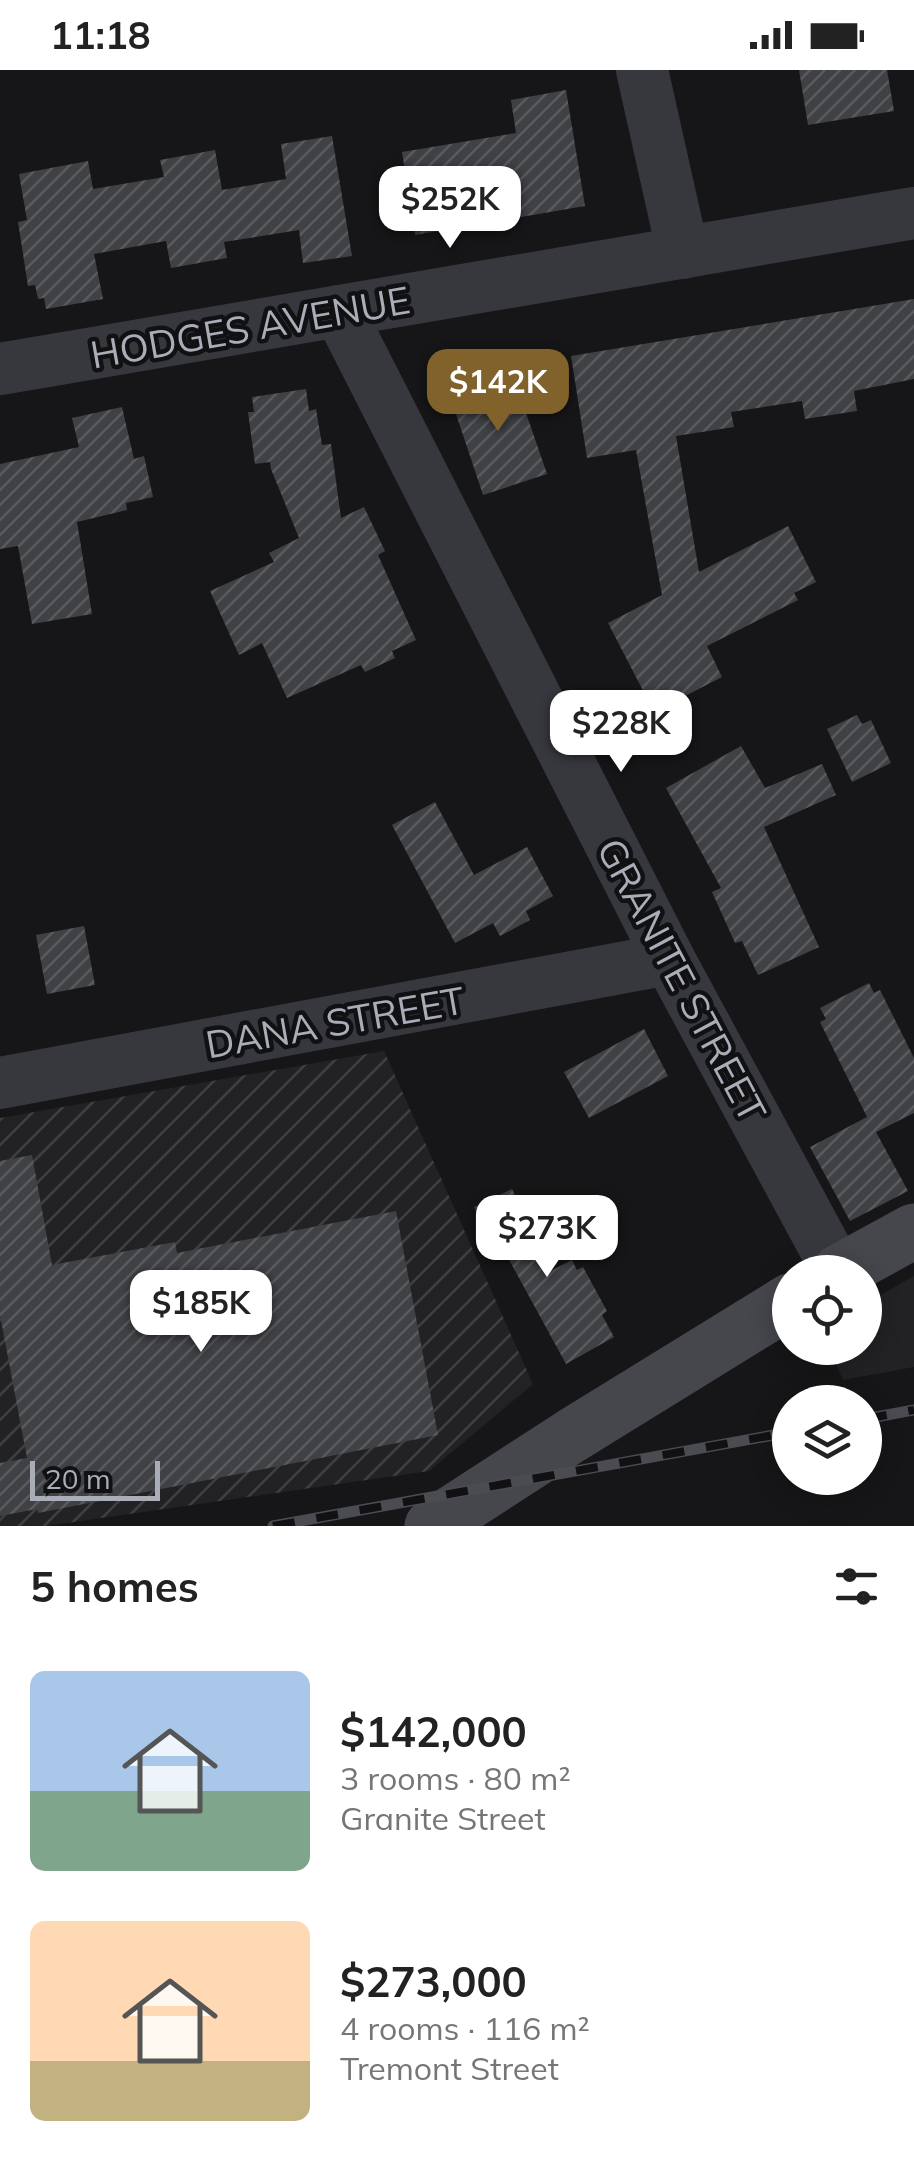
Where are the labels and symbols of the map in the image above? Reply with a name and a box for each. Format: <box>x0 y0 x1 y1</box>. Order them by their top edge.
pin: $252K <box>380 166 520 251</box>
street label: HODGES AVENUE <box>87 275 413 379</box>
pin: $142K <box>428 349 568 434</box>
pin: $228K <box>551 690 691 775</box>
street label: GRANITE STREET <box>587 830 777 1130</box>
street label: DANA STREET <box>202 976 468 1068</box>
pin: $273K <box>477 1195 617 1280</box>
pin: $185K <box>131 1270 271 1355</box>
scale bar <box>30 1456 160 1500</box>

